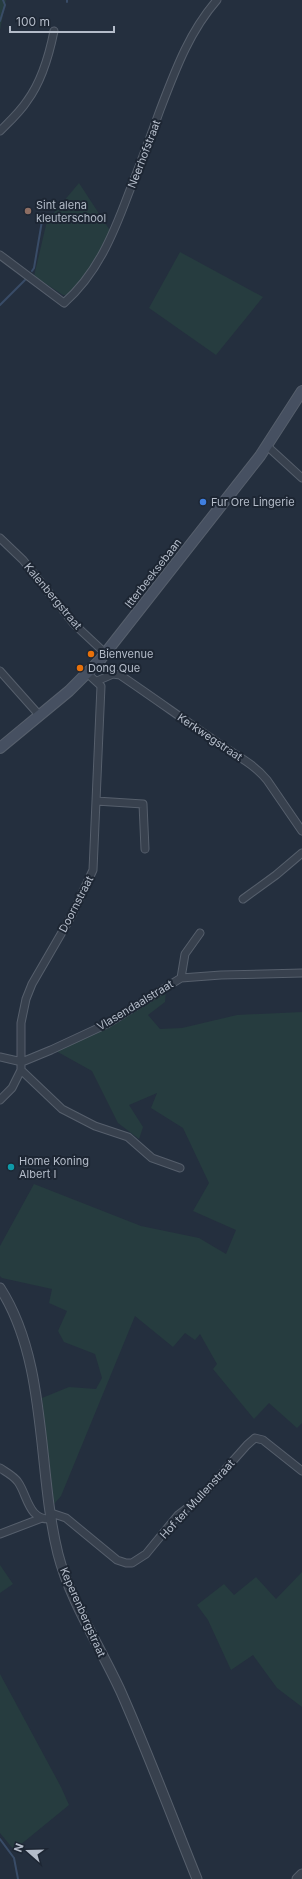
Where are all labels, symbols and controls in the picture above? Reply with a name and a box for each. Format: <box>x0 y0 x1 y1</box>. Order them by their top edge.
scale bar <box>10 8 114 34</box>
text: 100 m <box>16 14 50 29</box>
street label: Neerhofstraat <box>125 118 164 190</box>
place label: Sint alena kleuterschool <box>36 198 106 225</box>
marker: Sint alena kleuterschool <box>23 206 33 216</box>
place label: Fur Ore Lingerie <box>211 495 295 509</box>
marker: Fur Ore Lingerie <box>198 497 208 507</box>
street label: Itterbeeksebaan <box>122 536 184 610</box>
street label: Kalenbergstraat <box>21 560 85 632</box>
place label: Bienvenue <box>99 647 153 661</box>
marker: Bienvenue <box>86 649 96 659</box>
place label: Dong Que <box>88 661 140 675</box>
marker: Dong Que <box>75 663 85 673</box>
street label: Kerkwegstraat <box>175 710 245 764</box>
street label: Doornstraat <box>56 873 96 935</box>
street label: Vlasendaalstraat <box>94 977 176 1033</box>
place label: Home Koning Albert I <box>19 1154 89 1181</box>
marker: Home Koning Albert I <box>6 1162 16 1172</box>
street label: Hof ter Mullenstraat <box>157 1456 238 1542</box>
street label: Keperenbergstraat <box>57 1565 109 1659</box>
north arrow <box>8 1831 48 1871</box>
text: N <box>11 1841 27 1854</box>

